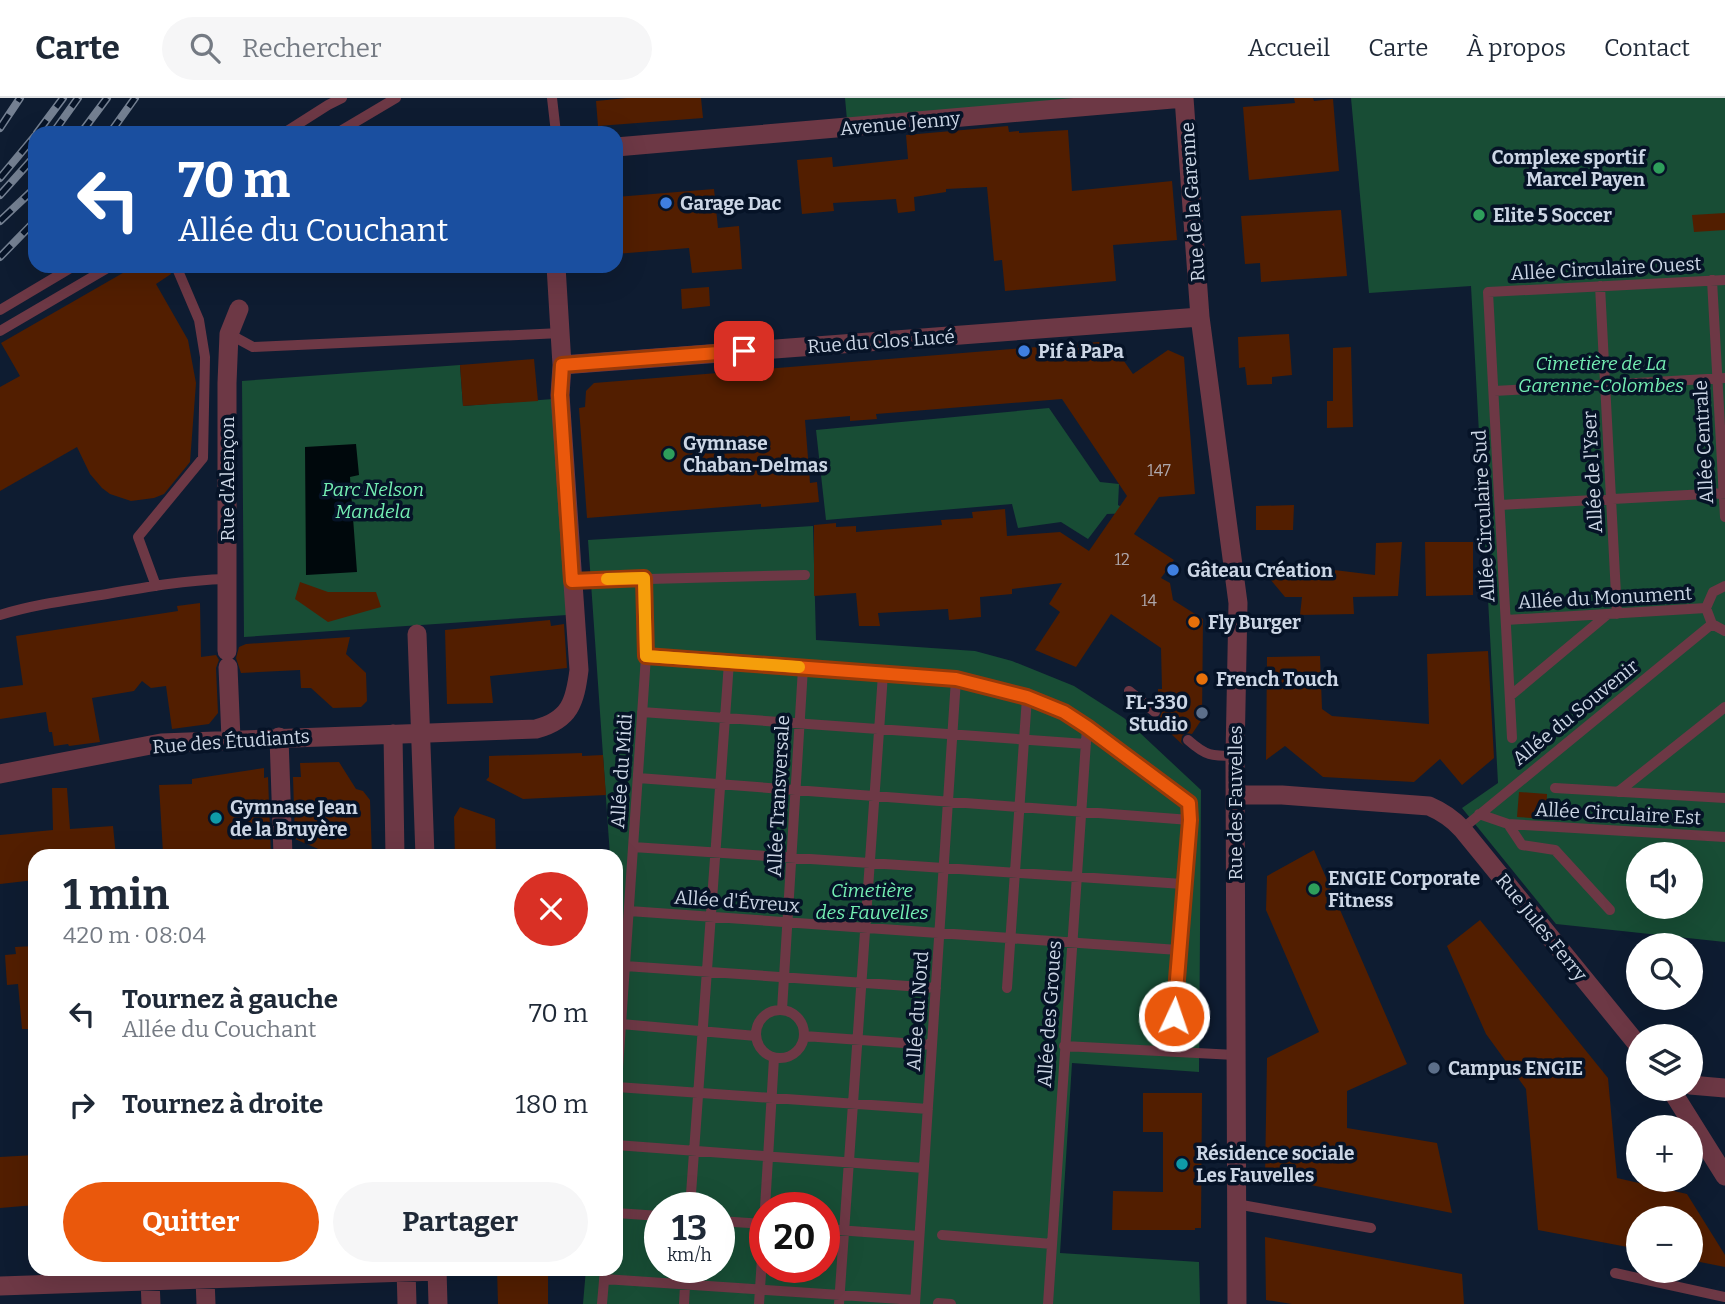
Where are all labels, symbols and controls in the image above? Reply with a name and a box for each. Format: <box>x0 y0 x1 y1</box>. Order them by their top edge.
search box <box>162 17 652 80</box>
text: Carte <box>35 28 120 68</box>
icon: search <box>186 29 224 67</box>
text: Rechercher <box>242 33 382 64</box>
text: Accueil <box>1248 34 1330 62</box>
text: Carte <box>1368 34 1428 62</box>
text: À propos <box>1466 34 1566 62</box>
text: Contact <box>1604 34 1690 62</box>
street label: Avenue Jenny <box>839 107 962 140</box>
street label: Rue de la Garenne <box>1175 121 1210 283</box>
place label: Complexe sportif Marcel Payen <box>1491 146 1647 191</box>
text: 70 m <box>178 151 290 210</box>
icon: left <box>63 154 154 245</box>
marker: Complexe sportif Marcel Payen <box>1651 160 1667 176</box>
place label: Garage Dac <box>680 192 781 215</box>
marker: Garage Dac <box>658 195 674 211</box>
place label: Elite 5 Soccer <box>1493 204 1612 227</box>
marker: Elite 5 Soccer <box>1471 207 1487 223</box>
text: Allée du Couchant <box>178 211 448 249</box>
street label: Allée Circulaire Ouest <box>1510 252 1702 285</box>
pin <box>714 321 774 381</box>
street label: Rue du Clos Lucé <box>807 325 956 358</box>
icon: arrive <box>725 332 763 370</box>
place label: Pif à PaPa <box>1038 340 1124 363</box>
marker: Pif à PaPa <box>1016 343 1032 359</box>
park label: Cimetière de La Garenne-Colombes <box>1518 352 1684 397</box>
street label: Allée Centrale <box>1689 380 1718 504</box>
street label: Allée de l'Yser <box>1578 410 1607 534</box>
street label: Rue d'Alençon <box>216 416 239 542</box>
street label: Allée Circulaire Sud <box>1467 429 1500 603</box>
place label: Gymnase Chaban-Delmas <box>683 432 828 477</box>
marker: Gymnase Chaban-Delmas <box>661 446 677 462</box>
house number: 147 <box>1147 461 1171 480</box>
park label: Parc Nelson Mandela <box>322 478 424 523</box>
house number: 12 <box>1114 550 1130 569</box>
place label: Gâteau Création <box>1187 559 1334 582</box>
marker: Gâteau Création <box>1165 562 1181 578</box>
street label: Allée du Monument <box>1517 581 1693 614</box>
house number: 14 <box>1141 591 1158 610</box>
place label: Fly Burger <box>1208 611 1301 634</box>
marker: Fly Burger <box>1186 614 1202 630</box>
street label: Allée du Souvenir <box>1508 654 1643 770</box>
place label: French Touch <box>1216 668 1338 691</box>
marker: French Touch <box>1194 671 1210 687</box>
place label: FL-330 Studio <box>1125 691 1188 736</box>
marker: FL-330 Studio <box>1194 705 1210 721</box>
street label: Allée du Midi <box>606 712 637 829</box>
street label: Allée Transversale <box>763 715 794 877</box>
street label: Rue des Étudiants <box>152 725 311 758</box>
street label: Rue des Fauvelles <box>1224 725 1247 881</box>
place label: Gymnase Jean de la Bruyère <box>230 796 358 841</box>
street label: Allée Circulaire Est <box>1534 798 1702 829</box>
marker: Gymnase Jean de la Bruyère <box>208 810 224 826</box>
map controls <box>1626 842 1703 1283</box>
button: sound <box>1626 842 1703 919</box>
place label: ENGIE Corporate Fitness <box>1328 867 1480 912</box>
street label: Rue Jules Ferry <box>1491 869 1593 986</box>
text: 1 min <box>63 870 169 920</box>
button: close <box>514 872 588 946</box>
park label: Cimetière des Fauvelles <box>815 879 929 924</box>
marker: ENGIE Corporate Fitness <box>1306 881 1322 897</box>
street label: Allée d'Évreux <box>673 886 801 917</box>
text: 420 m · 08:04 <box>63 921 206 949</box>
button: search <box>1626 933 1703 1010</box>
street label: Allée des Groues <box>1033 940 1066 1088</box>
street label: Allée du Nord <box>902 950 933 1072</box>
position arrow <box>1137 979 1211 1053</box>
text: Tournez à gauche <box>122 984 338 1015</box>
icon: left <box>63 995 101 1033</box>
text: 70 m <box>529 998 588 1029</box>
text: Allée du Couchant <box>122 1015 316 1043</box>
button: layers <box>1626 1024 1703 1101</box>
place label: Campus ENGIE <box>1448 1057 1583 1080</box>
marker: Campus ENGIE <box>1426 1060 1442 1076</box>
icon: right <box>63 1086 101 1124</box>
text: Tournez à droite <box>122 1089 323 1120</box>
text: 180 m <box>515 1089 588 1120</box>
button: + <box>1626 1115 1703 1192</box>
place label: Résidence sociale Les Fauvelles <box>1196 1142 1354 1187</box>
marker: Résidence sociale Les Fauvelles <box>1174 1156 1190 1172</box>
button: Quitter <box>63 1182 319 1262</box>
button: Partager <box>333 1182 588 1262</box>
speed limit sign: 20 <box>749 1192 840 1283</box>
button: − <box>1626 1206 1703 1283</box>
text: 13 <box>672 1207 707 1249</box>
text: km/h <box>667 1244 712 1266</box>

